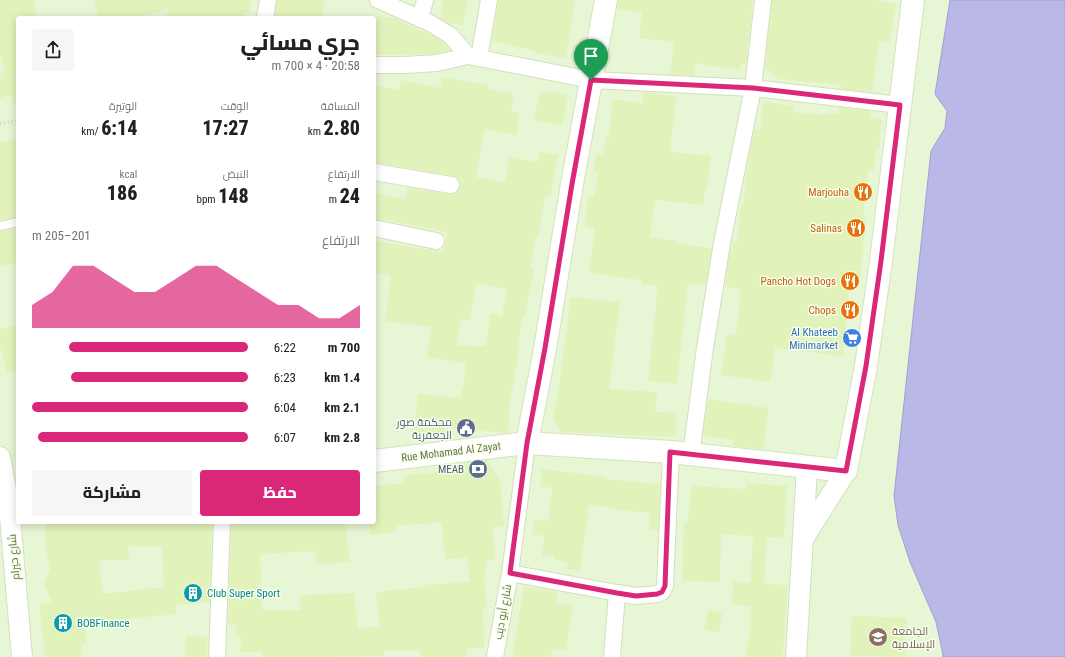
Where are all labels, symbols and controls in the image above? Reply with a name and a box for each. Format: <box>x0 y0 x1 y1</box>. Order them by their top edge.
button: share <box>32 29 74 71</box>
text: جري مسائي <box>240 30 360 55</box>
pin <box>574 39 608 80</box>
icon: arrive <box>580 45 602 67</box>
text: 20:58 · 4 × 700 m <box>272 58 360 73</box>
text: الوتيرة <box>109 100 137 113</box>
text: الوقت <box>221 100 249 113</box>
text: المسافة <box>321 100 360 113</box>
text: 6:14 <box>101 116 137 140</box>
text: 17:27 <box>202 116 249 140</box>
text: 2.80 <box>324 116 360 140</box>
text: /km <box>81 125 101 138</box>
text: km <box>308 125 324 138</box>
text: kcal <box>120 168 137 181</box>
text: النبض <box>223 168 249 181</box>
text: الارتفاع <box>328 168 360 181</box>
text: 186 <box>107 181 137 205</box>
restaurant icon: Marjouha <box>852 181 874 203</box>
text: 148 <box>218 184 249 208</box>
text: 24 <box>340 184 360 208</box>
place label: Marjouha <box>808 186 849 199</box>
text: bpm <box>197 193 218 206</box>
text: m <box>329 193 340 206</box>
restaurant icon: Salinas <box>845 217 867 239</box>
place label: Salinas <box>810 222 842 235</box>
text: 201–205 m <box>32 228 91 243</box>
text: الارتفاع <box>322 233 360 248</box>
restaurant icon: Pancho Hot Dogs <box>839 270 861 292</box>
place label: Pancho Hot Dogs <box>761 275 836 288</box>
restaurant icon: Chops <box>839 299 861 321</box>
place label: Chops <box>808 304 836 317</box>
place label: Al Khateeb Minimarket <box>789 326 838 352</box>
supermarket icon: Al Khateeb Minimarket <box>841 327 863 349</box>
text: 6:22 <box>274 340 296 355</box>
text: 700 m <box>328 340 360 355</box>
text: 6:23 <box>274 370 296 385</box>
text: 1.4 km <box>324 370 360 385</box>
text: 6:04 <box>274 400 296 415</box>
text: 2.1 km <box>324 400 360 415</box>
place label: محكمة صور الجعفرية <box>395 416 452 442</box>
public building icon: محكمة صور الجعفرية <box>455 417 477 439</box>
text: 6:07 <box>274 430 296 445</box>
text: 2.8 km <box>324 430 360 445</box>
street label: Rue Mohamad Al Zayat <box>401 439 501 465</box>
bank icon: MEAB <box>467 458 489 480</box>
place label: MEAB <box>438 463 464 476</box>
button: مشاركة <box>32 470 192 516</box>
button: حفظ <box>200 470 360 516</box>
street label: شارع حيرام <box>6 533 23 581</box>
building icon: Club Super Sport <box>182 582 204 604</box>
street label: شارع أبو ديب <box>491 583 515 641</box>
place label: Club Super Sport <box>207 587 280 600</box>
building icon: BOBFinance <box>52 612 74 634</box>
place label: BOBFinance <box>77 617 130 630</box>
place label: الجامعة الإسلامية <box>892 625 935 651</box>
school or university icon: الجامعة الإسلامية <box>867 626 889 648</box>

